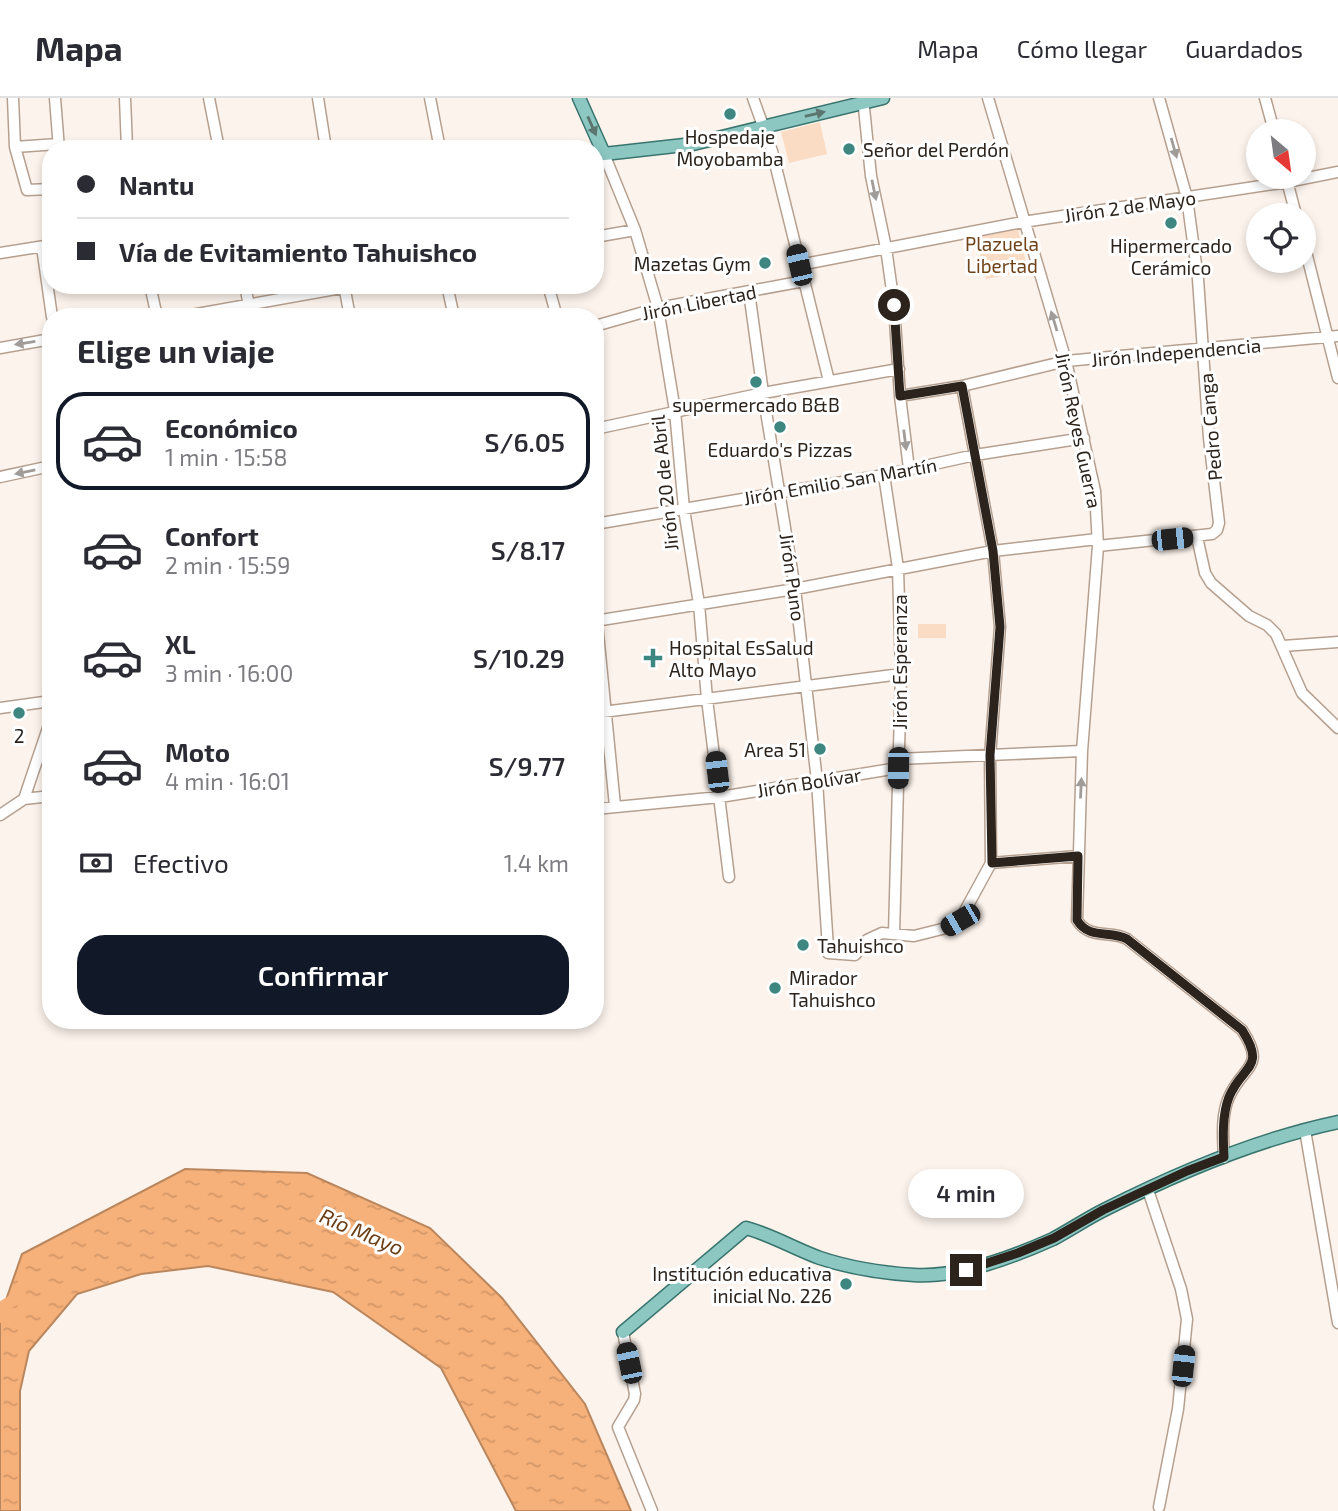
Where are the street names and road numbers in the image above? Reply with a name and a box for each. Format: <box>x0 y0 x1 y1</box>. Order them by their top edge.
street label: Jirón 2 de Mayo <box>1063 185 1197 227</box>
street label: Jirón Libertad <box>640 280 758 324</box>
street label: Jirón Independencia <box>1090 333 1262 371</box>
street label: Jirón Reyes Guerra <box>1051 350 1107 510</box>
street label: Pedro Canga <box>1194 372 1226 482</box>
street label: Jirón 20 de Abril <box>645 414 683 552</box>
street label: Jirón Emilio San Martín <box>741 453 939 509</box>
street label: Jirón Puno <box>775 532 811 622</box>
street label: Jirón Esperanza <box>888 594 911 730</box>
street label: Jirón Bolívar <box>755 762 863 802</box>

